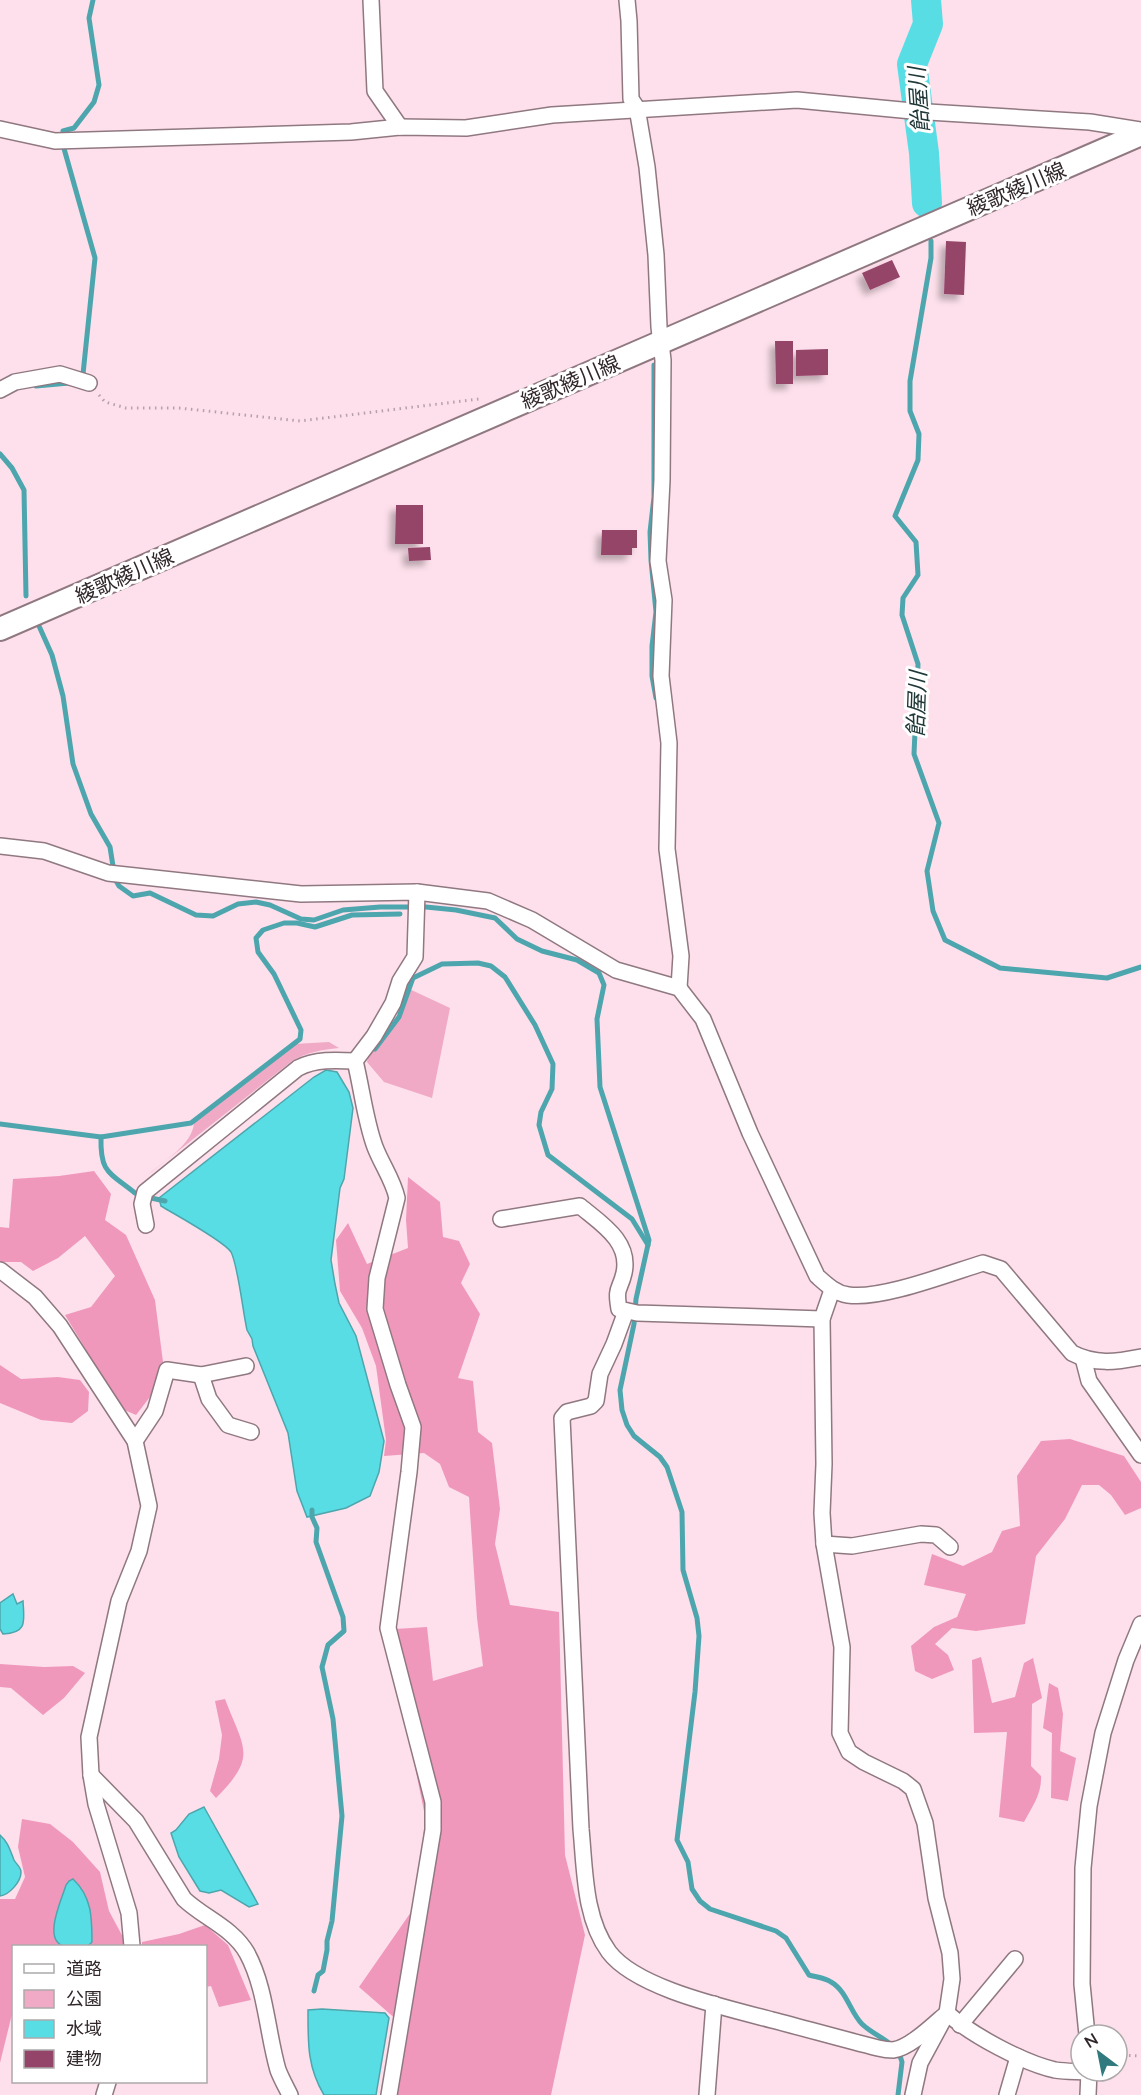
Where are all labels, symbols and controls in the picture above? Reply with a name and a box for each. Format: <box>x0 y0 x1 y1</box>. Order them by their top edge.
water label: 飴屋川 <box>902 64 934 134</box>
street label: 綾歌綾川線 <box>963 156 1069 220</box>
street label: 綾歌綾川線 <box>517 349 623 413</box>
street label: 綾歌綾川線 <box>71 542 177 608</box>
water label: 飴屋川 <box>901 669 931 737</box>
legend <box>12 1945 207 2083</box>
text: 道路 <box>66 1957 102 1979</box>
text: 公園 <box>66 1987 102 2009</box>
text: 水域 <box>66 2017 102 2039</box>
north arrow <box>1069 2023 1129 2083</box>
text: N <box>1081 2029 1101 2051</box>
text: 建物 <box>66 2047 102 2069</box>

